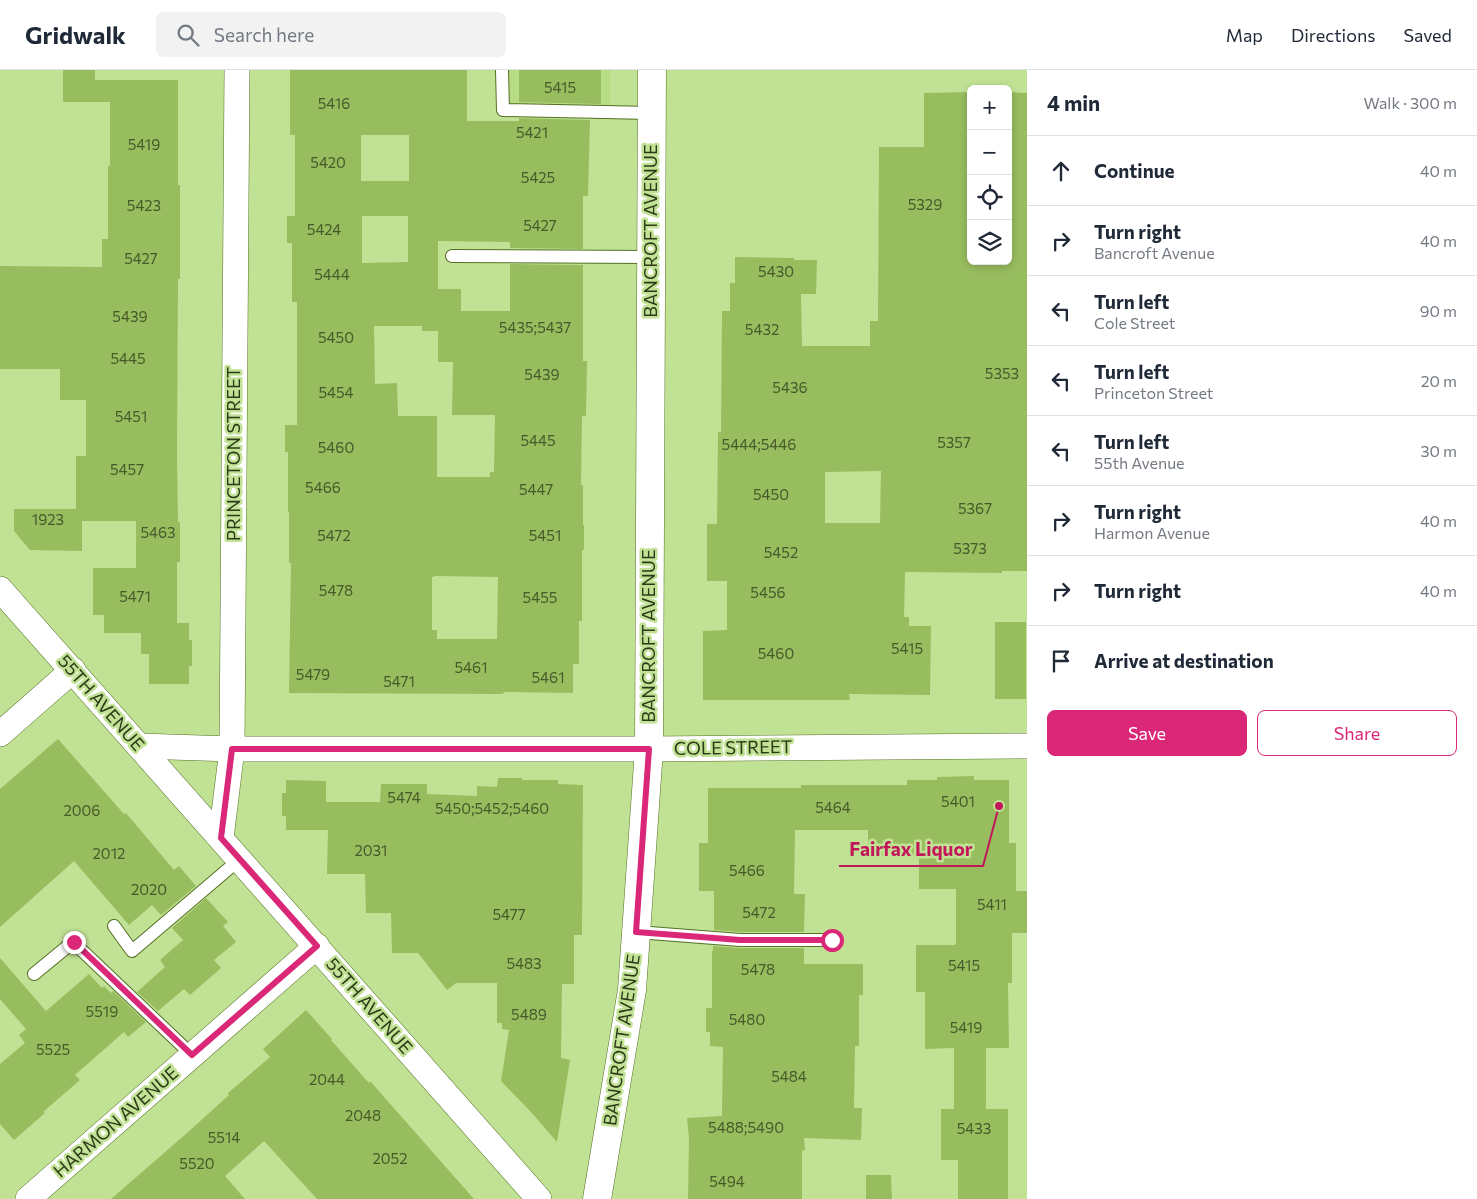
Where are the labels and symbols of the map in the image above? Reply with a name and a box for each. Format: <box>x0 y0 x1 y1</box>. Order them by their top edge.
house number: 5415 <box>544 78 576 96</box>
house number: 5416 <box>318 94 350 112</box>
house number: 5421 <box>516 123 548 141</box>
house number: 5419 <box>128 135 160 153</box>
street label: BANCROFT AVENUE <box>639 144 661 318</box>
house number: 5420 <box>310 153 346 171</box>
house number: 5425 <box>521 168 555 186</box>
house number: 5329 <box>908 195 942 213</box>
house number: 5423 <box>127 196 161 214</box>
house number: 5427 <box>523 216 557 234</box>
house number: 5424 <box>307 220 341 238</box>
house number: 5427 <box>124 249 158 267</box>
house number: 5430 <box>758 262 794 280</box>
house number: 5444 <box>314 265 350 283</box>
house number: 5439 <box>112 307 148 325</box>
house number: 5435;5437 <box>499 318 571 336</box>
house number: 5432 <box>745 320 779 338</box>
house number: 5450 <box>318 328 354 346</box>
house number: 5445 <box>110 349 146 367</box>
house number: 5353 <box>985 364 1019 382</box>
house number: 5439 <box>524 365 560 383</box>
street label: PRINCETON STREET <box>222 367 244 541</box>
house number: 5436 <box>772 378 808 396</box>
house number: 5454 <box>318 383 354 401</box>
house number: 5451 <box>115 407 147 425</box>
house number: 5445 <box>520 431 556 449</box>
house number: 5357 <box>937 433 971 451</box>
house number: 5444;5446 <box>722 435 796 453</box>
house number: 5460 <box>318 438 354 456</box>
house number: 5457 <box>110 460 144 478</box>
house number: 5466 <box>305 478 341 496</box>
house number: 5447 <box>519 480 553 498</box>
house number: 5450 <box>753 485 789 503</box>
house number: 5367 <box>958 499 992 517</box>
house number: 1923 <box>32 510 64 528</box>
house number: 5463 <box>140 523 176 541</box>
house number: 5472 <box>317 526 351 544</box>
house number: 5451 <box>529 526 561 544</box>
house number: 5373 <box>953 539 987 557</box>
house number: 5452 <box>764 543 798 561</box>
street label: BANCROFT AVENUE <box>637 549 659 723</box>
house number: 5478 <box>319 581 353 599</box>
house number: 5456 <box>750 583 786 601</box>
house number: 5471 <box>119 587 151 605</box>
house number: 5455 <box>523 588 557 606</box>
house number: 5415 <box>891 639 923 657</box>
house number: 5460 <box>758 644 794 662</box>
street label: 55TH AVENUE <box>54 650 150 755</box>
house number: 5461 <box>454 658 488 676</box>
house number: 5479 <box>296 665 330 683</box>
house number: 5461 <box>531 668 565 686</box>
house number: 5471 <box>383 672 415 690</box>
street label: COLE STREET <box>674 735 792 759</box>
house number: 5474 <box>387 788 421 806</box>
house number: 5401 <box>941 792 975 810</box>
house number: 5464 <box>815 798 851 816</box>
house number: 5450;5452;5460 <box>435 799 549 817</box>
house number: 2006 <box>64 801 100 819</box>
callout: Fairfax Liquor <box>839 832 983 866</box>
text: Fairfax Liquor <box>849 837 973 860</box>
house number: 2031 <box>355 841 388 859</box>
house number: 2012 <box>93 844 125 862</box>
house number: 5466 <box>729 861 765 879</box>
house number: 2020 <box>131 880 167 898</box>
house number: 5411 <box>977 895 1007 913</box>
house number: 5472 <box>742 903 776 921</box>
house number: 5477 <box>492 905 526 923</box>
route start <box>821 929 844 952</box>
route end <box>63 931 86 954</box>
street label: 55TH AVENUE <box>322 953 418 1058</box>
street label: BANCROFT AVENUE <box>598 953 644 1127</box>
house number: 5483 <box>506 954 542 972</box>
house number: 5415 <box>948 956 980 974</box>
house number: 5478 <box>741 960 775 978</box>
house number: 5519 <box>86 1002 118 1020</box>
house number: 5489 <box>511 1005 547 1023</box>
house number: 5480 <box>729 1010 765 1028</box>
house number: 5419 <box>950 1018 982 1036</box>
house number: 5525 <box>36 1040 70 1058</box>
street label: HARMON AVENUE <box>48 1061 182 1181</box>
house number: 5484 <box>771 1067 807 1085</box>
house number: 2044 <box>309 1070 345 1088</box>
house number: 2048 <box>345 1106 381 1124</box>
house number: 5488;5490 <box>708 1118 784 1136</box>
house number: 5433 <box>957 1119 991 1137</box>
house number: 5514 <box>208 1128 240 1146</box>
house number: 2052 <box>373 1149 408 1167</box>
house number: 5520 <box>179 1154 215 1172</box>
house number: 5494 <box>709 1172 745 1190</box>

